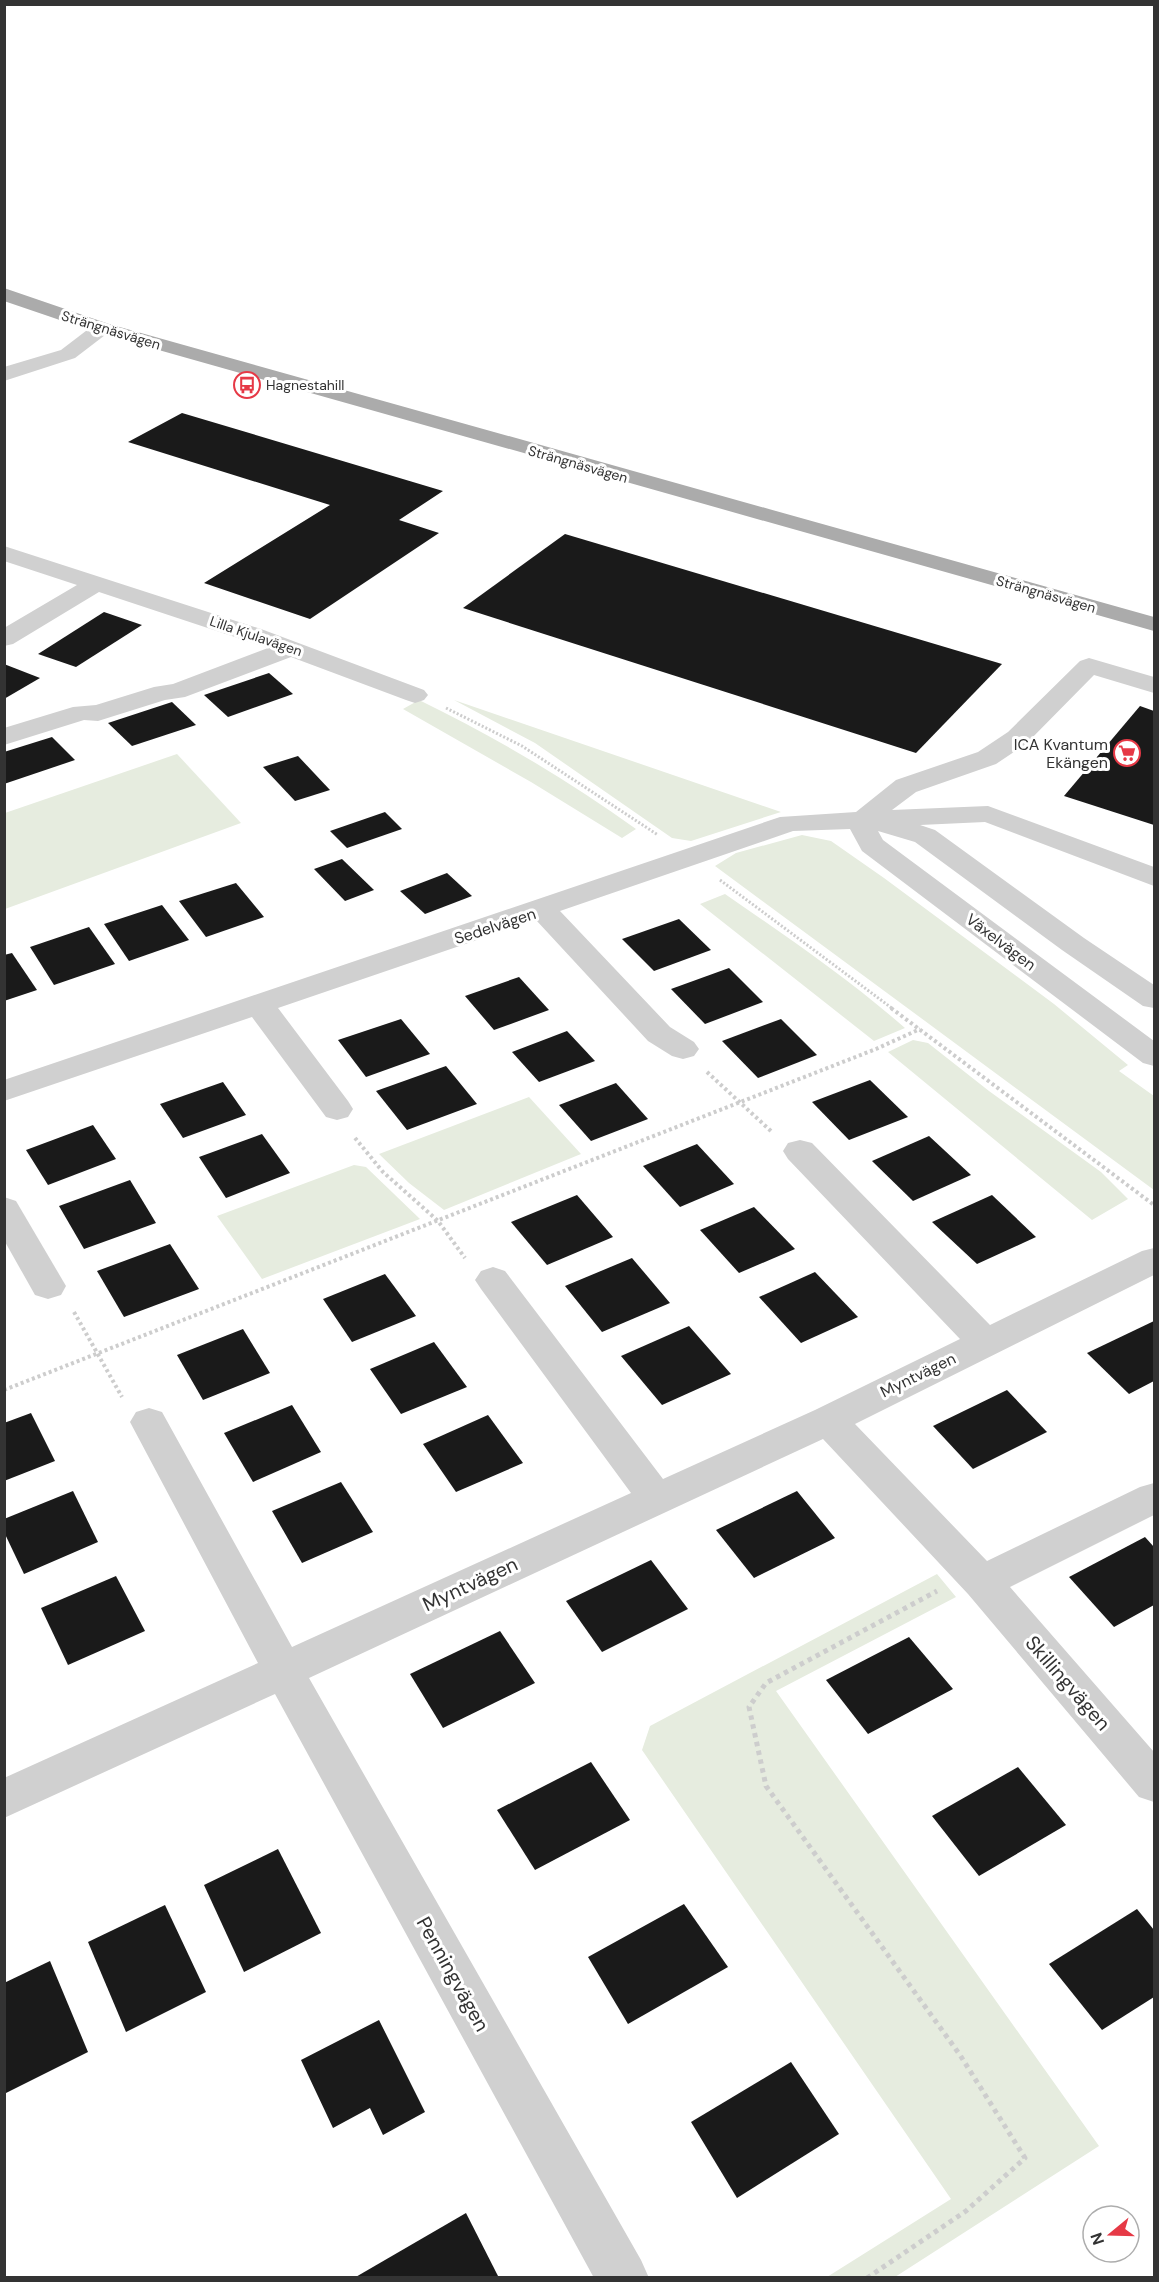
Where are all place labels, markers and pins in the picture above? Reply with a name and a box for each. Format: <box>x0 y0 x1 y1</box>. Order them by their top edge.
bus stop icon: Hagnestahill <box>232 370 262 400</box>
place label: Hagnestahill <box>266 376 344 394</box>
place label: ICA Kvantum Ekängen <box>1014 734 1108 773</box>
supermarket icon: ICA Kvantum Ekängen <box>1112 738 1142 768</box>

